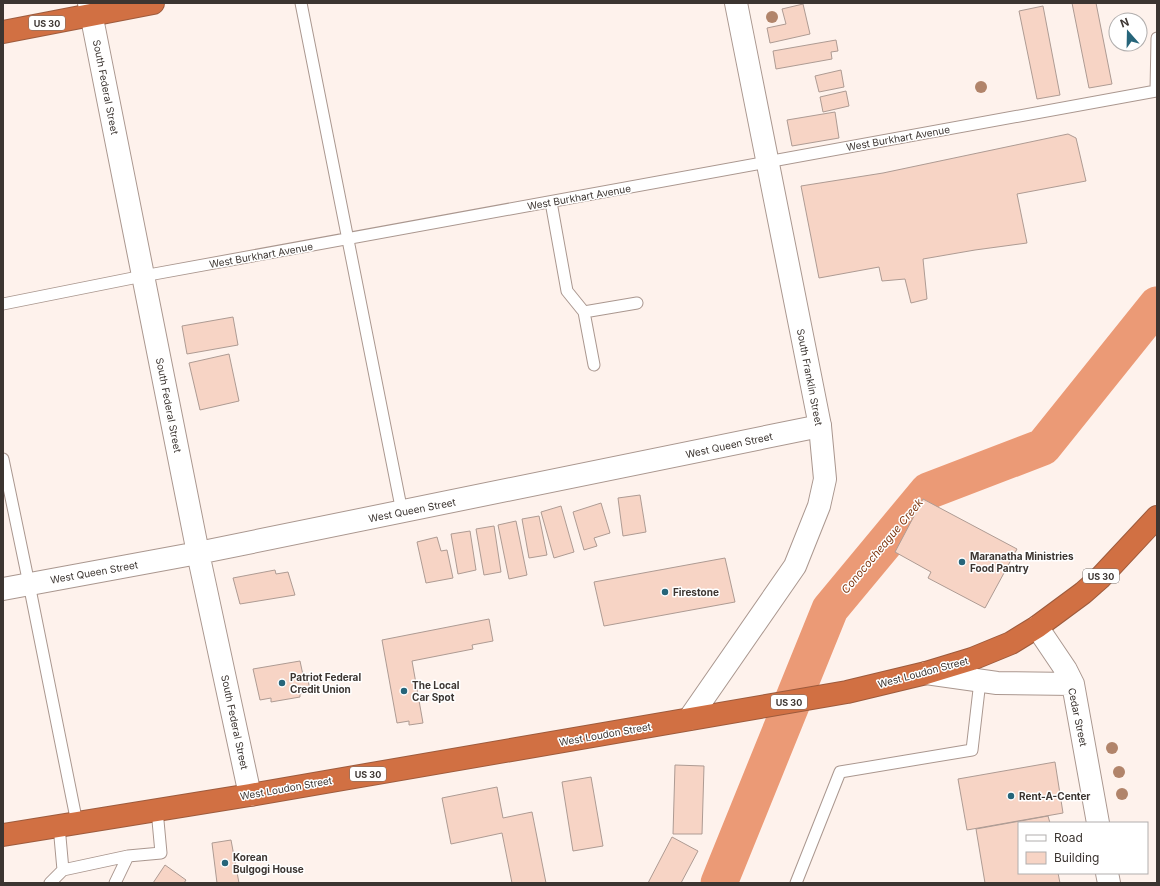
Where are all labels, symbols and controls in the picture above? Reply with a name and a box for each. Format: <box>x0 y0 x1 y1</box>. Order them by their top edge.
north arrow <box>1108 12 1148 52</box>
text: N <box>1118 15 1131 31</box>
road number: US 30 <box>29 16 65 30</box>
street label: South Federal Street <box>91 39 121 136</box>
street label: West Burkhart Avenue <box>845 123 951 153</box>
street label: West Burkhart Avenue <box>526 182 632 212</box>
street label: West Burkhart Avenue <box>208 240 314 270</box>
street label: South Franklin Street <box>795 328 825 427</box>
street label: South Federal Street <box>154 357 184 454</box>
street label: West Queen Street <box>684 430 774 460</box>
water label: Conococheague Creek <box>838 495 927 596</box>
street label: West Queen Street <box>367 496 457 524</box>
place label: Maranatha Ministries Food Pantry <box>970 550 1074 575</box>
marker: Maranatha Ministries Food Pantry <box>957 557 967 567</box>
street label: West Queen Street <box>49 558 139 586</box>
road number: US 30 <box>1083 569 1119 583</box>
place label: Firestone <box>673 586 719 598</box>
marker: Firestone <box>660 587 670 597</box>
street label: West Loudon Street <box>876 654 970 690</box>
place label: Patriot Federal Credit Union <box>290 671 361 695</box>
street label: South Federal Street <box>219 674 251 771</box>
marker: Patriot Federal Credit Union <box>277 678 287 688</box>
place label: The Local Car Spot <box>412 679 460 703</box>
marker: The Local Car Spot <box>399 686 409 696</box>
street label: Cedar Street <box>1066 687 1090 748</box>
road number: US 30 <box>771 695 807 709</box>
street label: West Loudon Street <box>558 720 653 748</box>
road number: US 30 <box>350 767 386 781</box>
street label: West Loudon Street <box>239 774 334 802</box>
place label: Rent-A-Center <box>1019 790 1090 802</box>
marker: Rent-A-Center <box>1006 791 1016 801</box>
legend <box>1018 822 1148 874</box>
text: Road <box>1054 830 1083 845</box>
text: Building <box>1054 850 1099 865</box>
place label: Korean Bulgogi House <box>233 851 304 876</box>
marker: Korean Bulgogi House <box>220 858 230 868</box>

